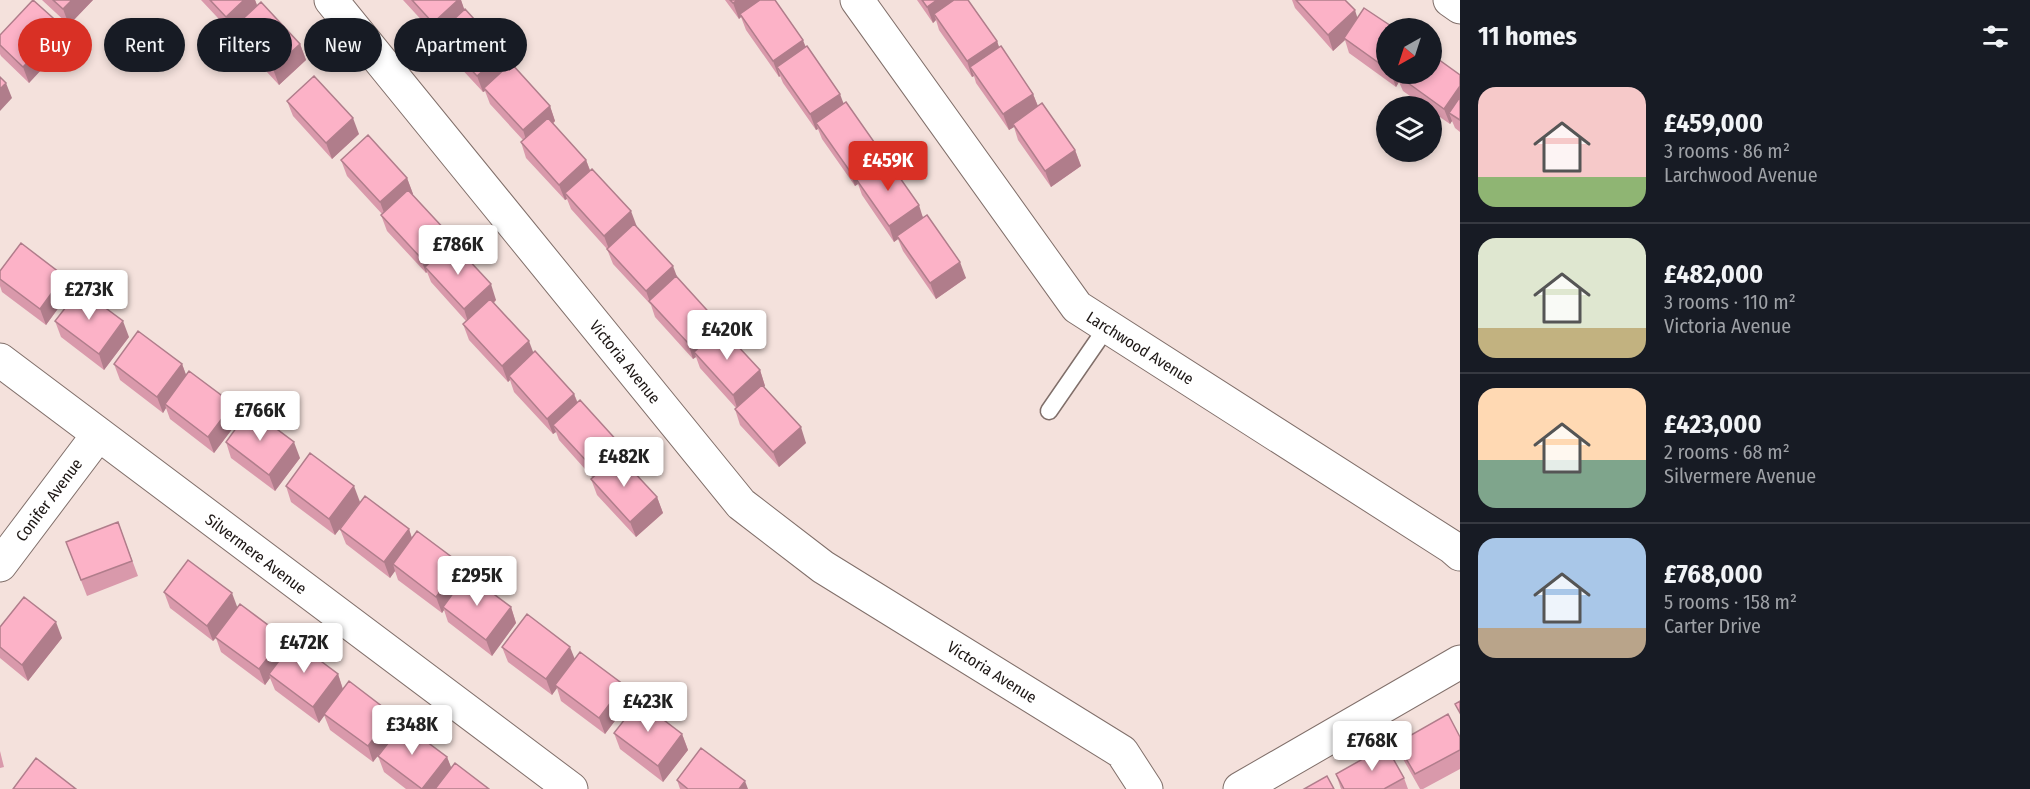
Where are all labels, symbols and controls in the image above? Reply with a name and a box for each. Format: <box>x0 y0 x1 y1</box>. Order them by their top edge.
chip: Buy <box>18 18 92 72</box>
chip: Rent <box>104 18 185 72</box>
chip: Filters <box>197 18 292 72</box>
chip: New <box>304 18 382 72</box>
chip: Apartment <box>394 18 527 72</box>
north arrow <box>1376 18 1442 84</box>
map controls <box>1376 18 1442 162</box>
icon: filters <box>1979 20 2012 53</box>
text: 11 homes <box>1478 21 1577 52</box>
button: layers <box>1376 96 1442 162</box>
text: £459,000 <box>1664 108 1763 139</box>
icon: home <box>1526 111 1598 183</box>
text: 3 rooms · 86 m² <box>1664 139 1790 163</box>
pin: £459K <box>846 141 930 192</box>
text: £459K <box>863 148 913 172</box>
text: Larchwood Avenue <box>1664 163 1818 187</box>
pin: £786K <box>416 225 500 276</box>
text: £786K <box>433 232 483 256</box>
text: £482,000 <box>1664 259 1763 290</box>
icon: home <box>1526 262 1598 334</box>
pin: £273K <box>47 270 131 321</box>
text: £273K <box>65 277 113 301</box>
text: 3 rooms · 110 m² <box>1664 290 1796 314</box>
street label: Larchwood Avenue <box>1083 307 1197 389</box>
pin: £420K <box>685 310 769 361</box>
text: Victoria Avenue <box>1664 314 1791 338</box>
street label: Victoria Avenue <box>586 316 664 408</box>
text: £420K <box>701 317 753 341</box>
pin: £766K <box>218 391 302 442</box>
text: £766K <box>235 398 285 422</box>
text: £423,000 <box>1664 409 1762 440</box>
icon: home <box>1526 412 1598 484</box>
pin: £482K <box>582 437 666 488</box>
text: 2 rooms · 68 m² <box>1664 440 1790 464</box>
text: £482K <box>599 444 649 468</box>
street label: Conifer Avenue <box>12 455 86 545</box>
text: Silvermere Avenue <box>1664 464 1816 488</box>
street label: Silvermere Avenue <box>202 510 310 598</box>
pin: £295K <box>435 556 519 607</box>
text: £768,000 <box>1664 559 1763 590</box>
icon: home <box>1526 562 1598 634</box>
text: £295K <box>452 563 502 587</box>
text: 5 rooms · 158 m² <box>1664 590 1797 614</box>
text: Carter Drive <box>1664 614 1761 638</box>
pin: £472K <box>262 623 346 674</box>
text: £472K <box>280 630 328 654</box>
street label: Victoria Avenue <box>944 637 1040 707</box>
pin: £423K <box>606 682 690 733</box>
text: £423K <box>623 689 673 713</box>
pin: £348K <box>370 705 454 756</box>
text: £348K <box>386 712 438 736</box>
pin: £768K <box>1330 721 1414 772</box>
text: £768K <box>1347 728 1397 752</box>

